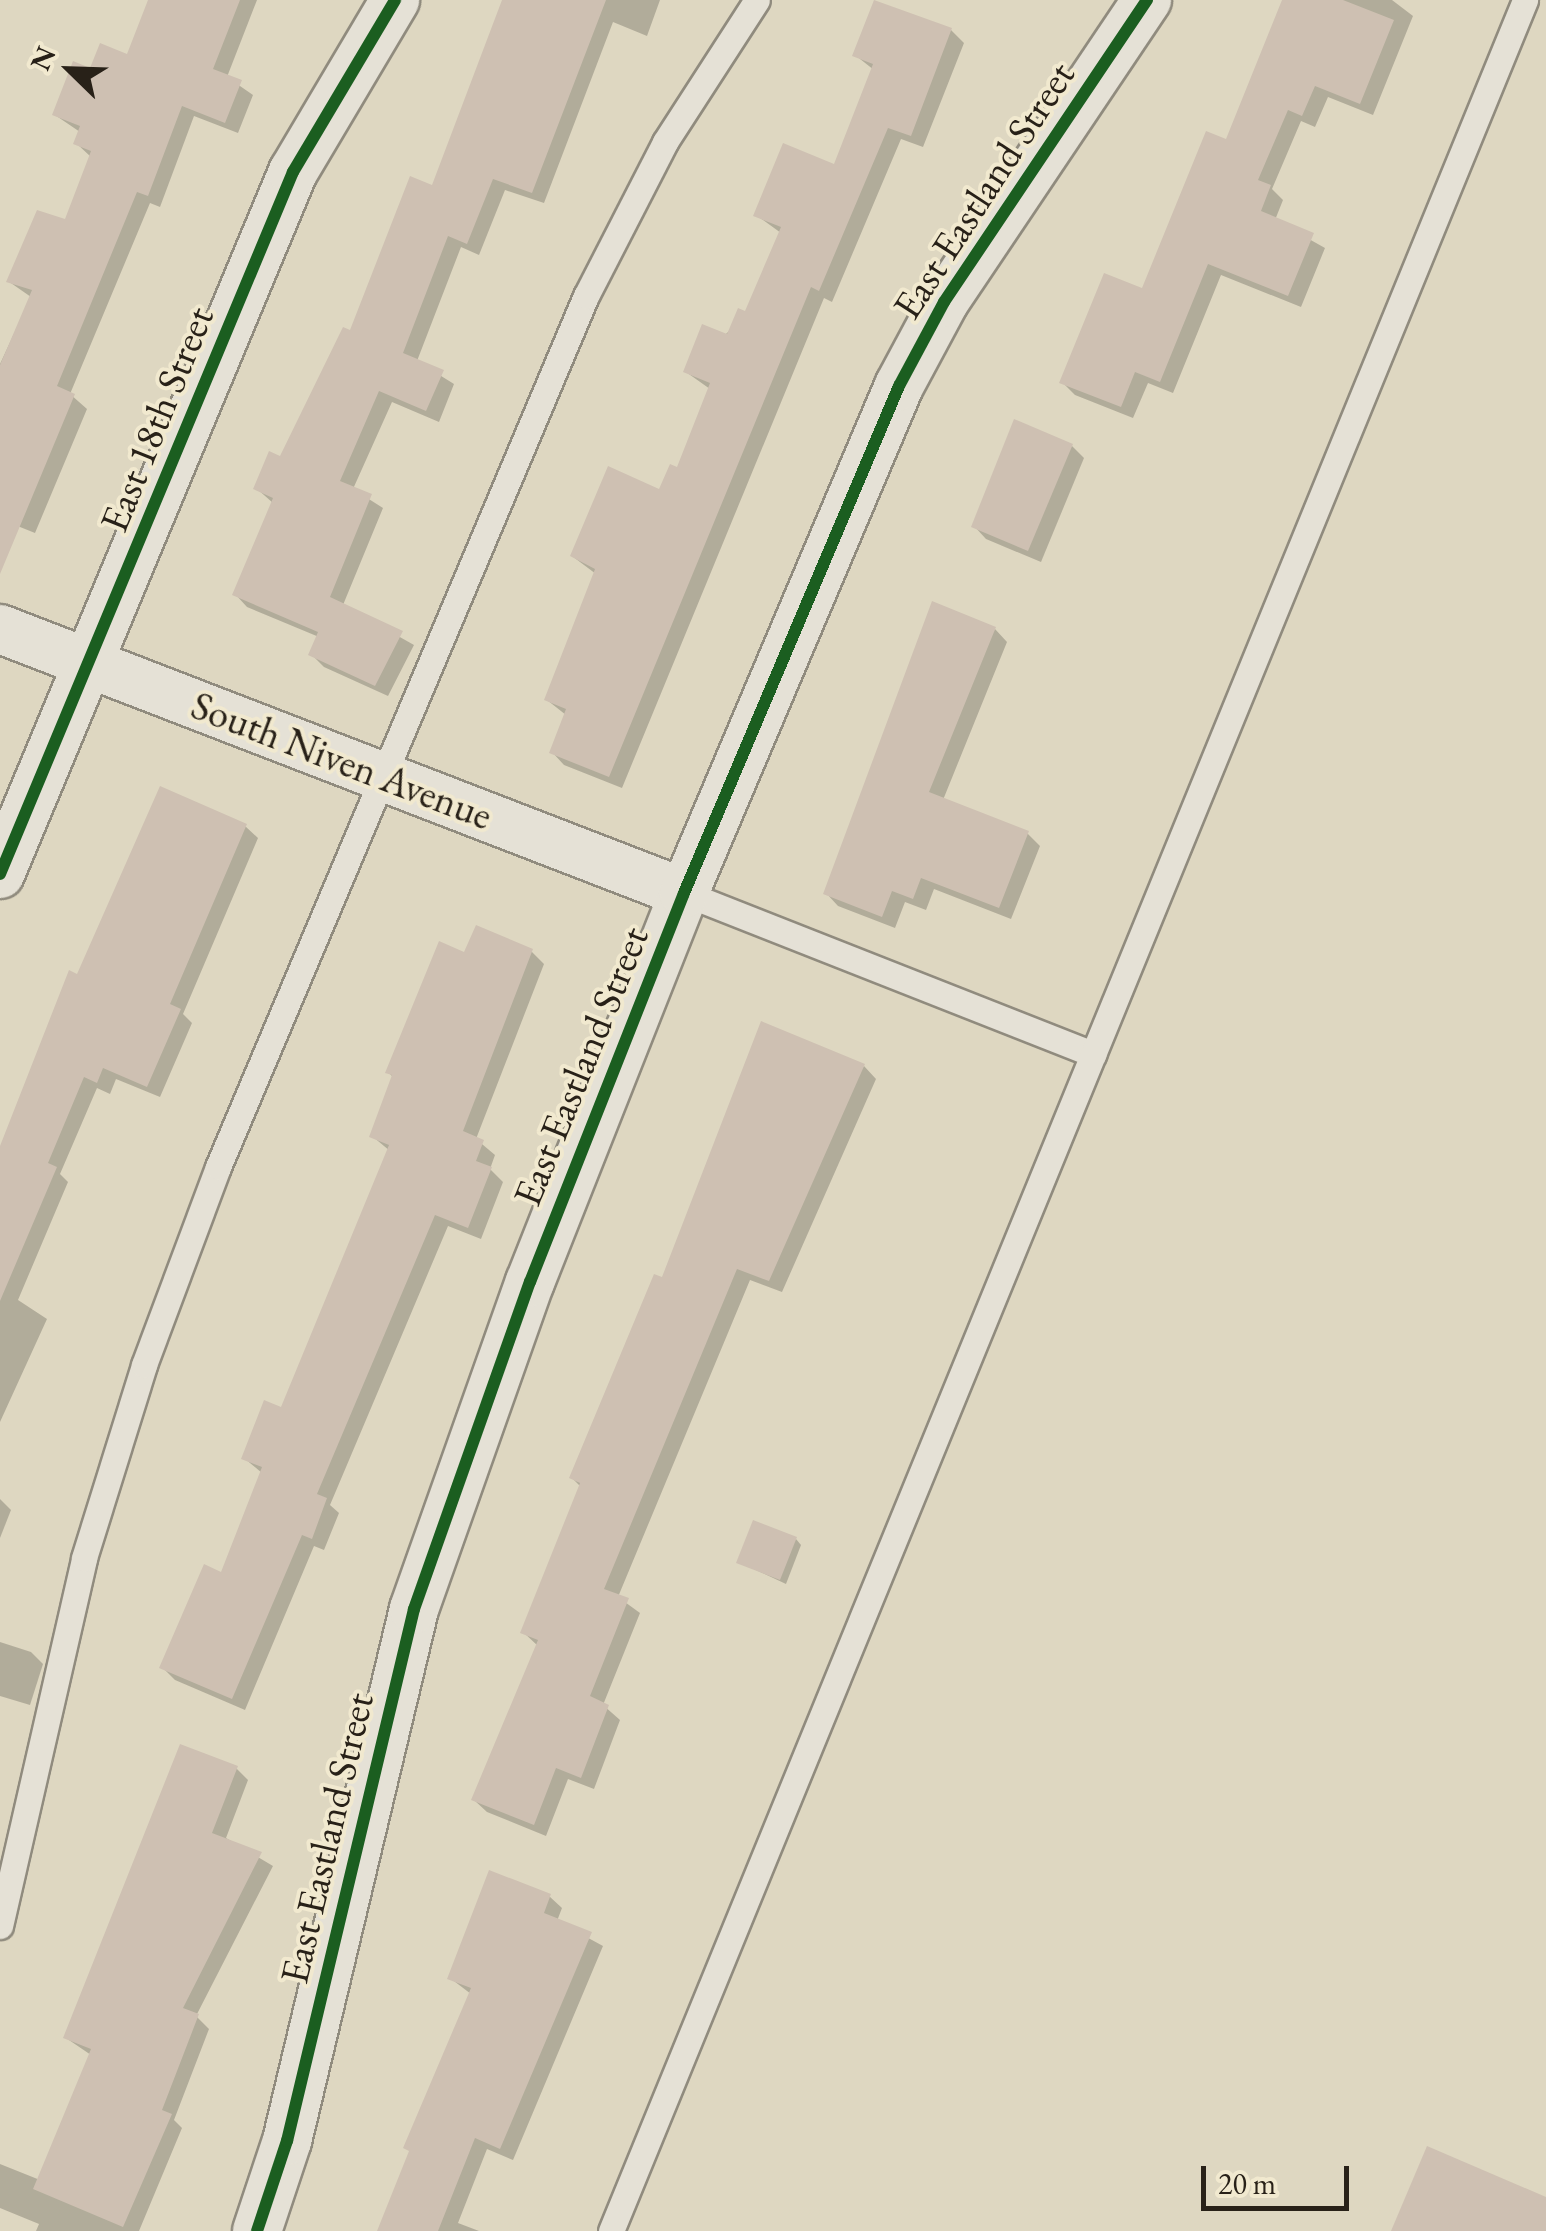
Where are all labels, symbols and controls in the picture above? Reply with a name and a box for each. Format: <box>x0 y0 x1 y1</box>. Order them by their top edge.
north arrow <box>20 20 120 120</box>
text: N <box>21 41 63 76</box>
street label: East Eastland Street <box>882 52 1084 328</box>
street label: East 18th Street <box>89 299 223 539</box>
street label: South Niven Avenue <box>185 681 499 839</box>
street label: East Eastland Street <box>502 919 658 1213</box>
street label: East Eastland Street <box>269 1688 383 1988</box>
scale bar <box>1206 2146 1354 2208</box>
text: 20 m <box>1218 2164 1276 2203</box>

